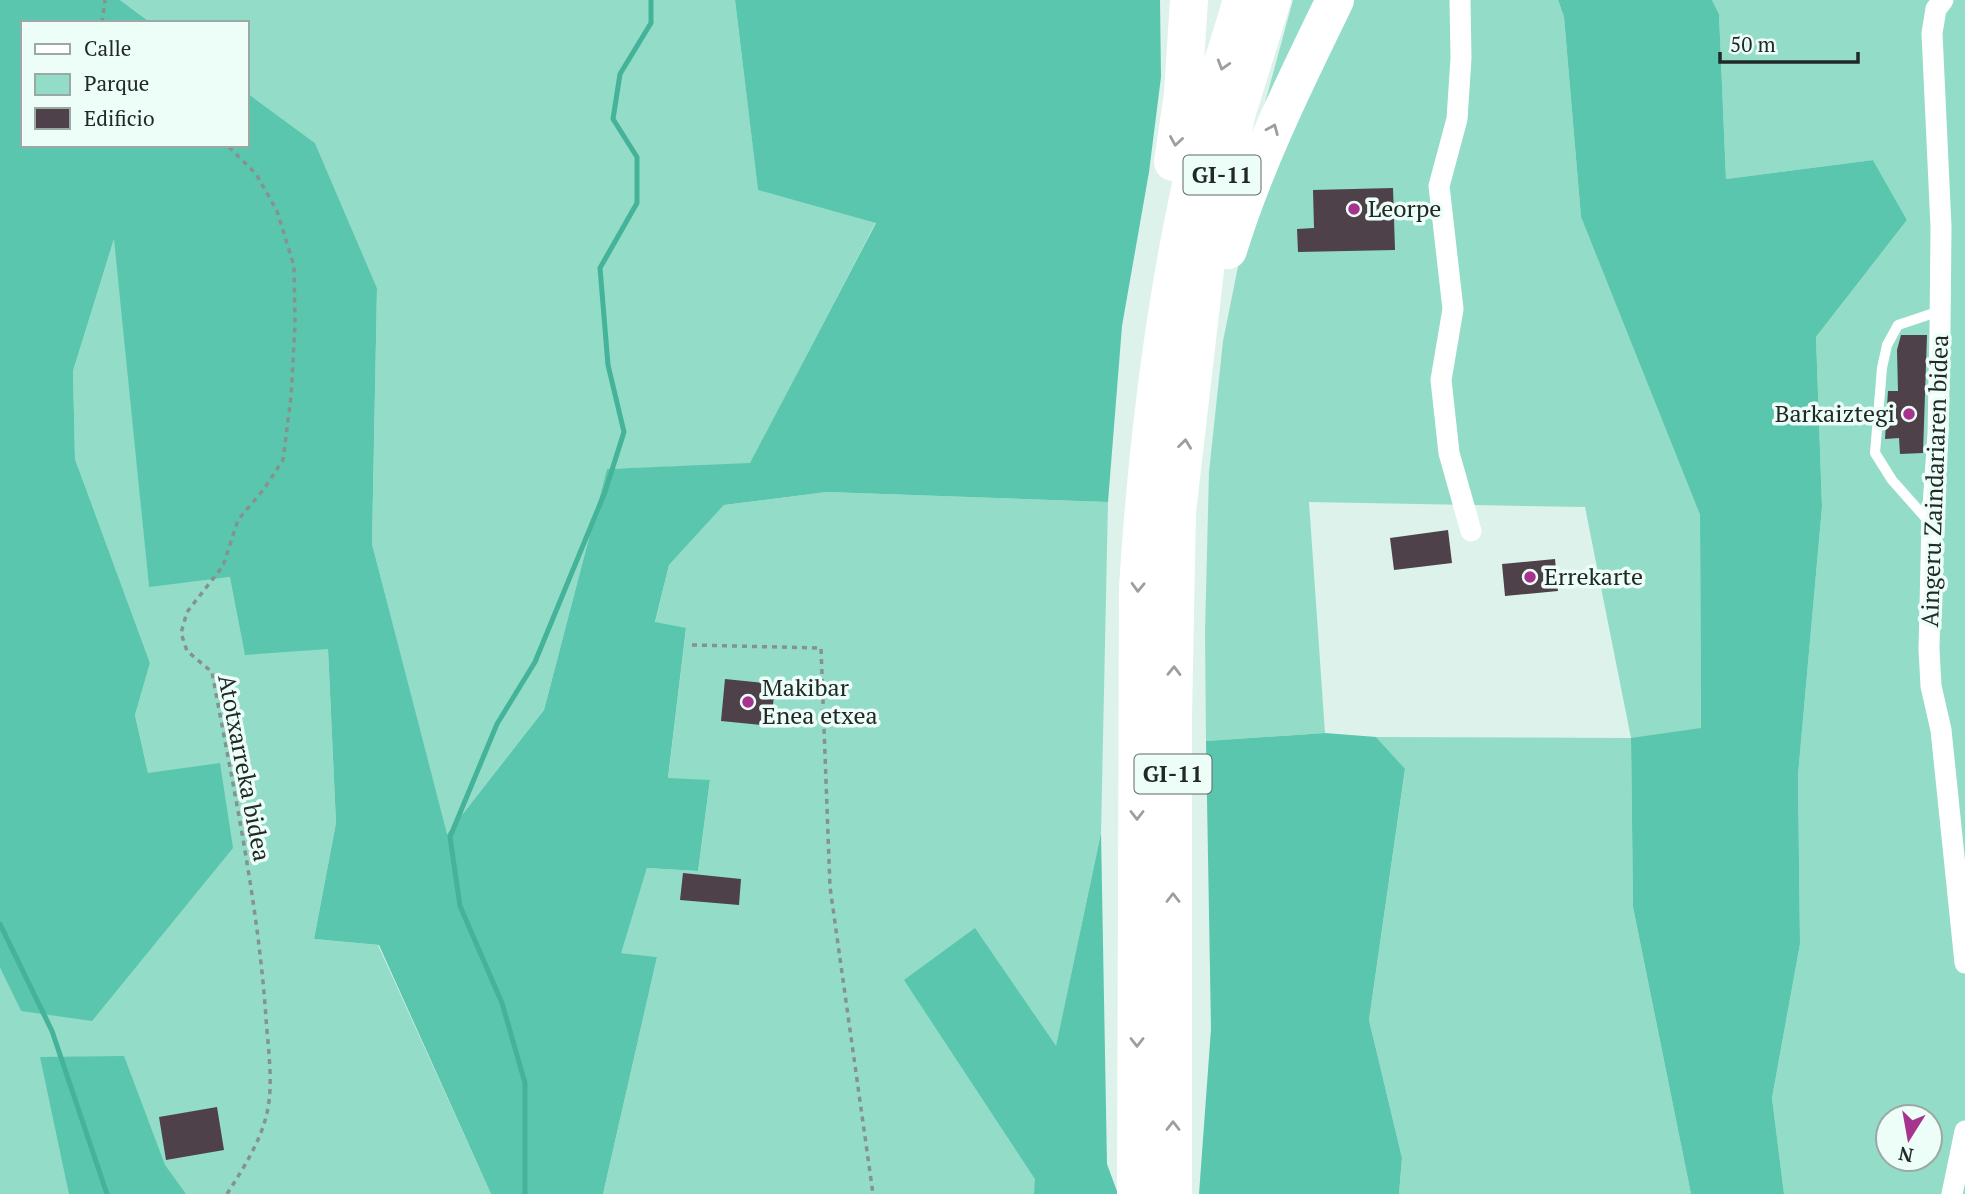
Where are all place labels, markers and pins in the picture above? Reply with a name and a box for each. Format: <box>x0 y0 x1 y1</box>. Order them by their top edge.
place label: Leorpe <box>1368 192 1441 224</box>
marker: Leorpe <box>1346 201 1362 217</box>
place label: Barkaiztegi <box>1775 397 1895 429</box>
marker: Barkaiztegi <box>1901 406 1917 422</box>
place label: Errekarte <box>1544 560 1643 592</box>
marker: Errekarte <box>1522 569 1538 585</box>
place label: Makibar Enea etxea <box>762 671 878 731</box>
marker: Makibar Enea etxea <box>740 694 756 710</box>

